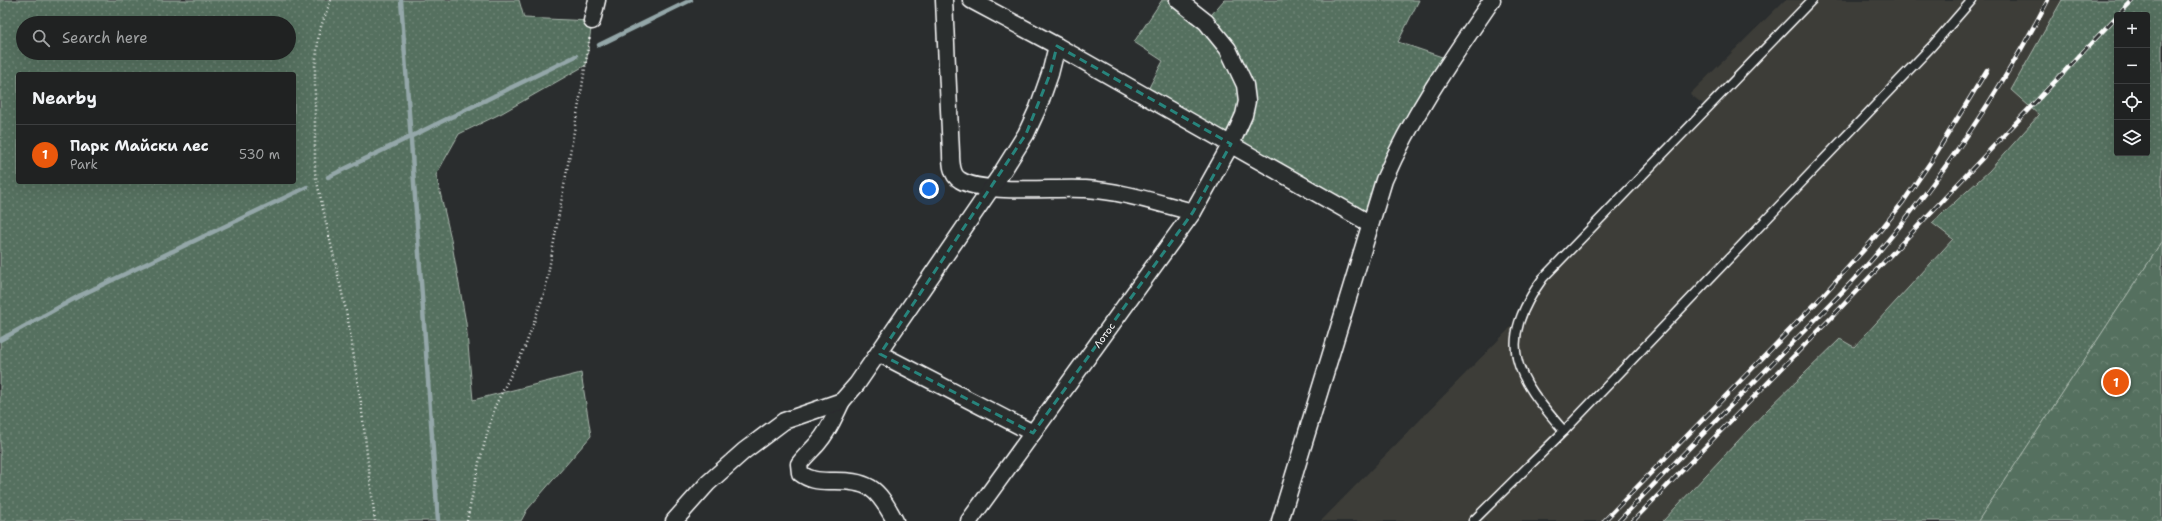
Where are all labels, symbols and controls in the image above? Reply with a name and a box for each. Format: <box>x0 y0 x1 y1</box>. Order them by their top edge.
map controls <box>2114 12 2150 156</box>
button: + <box>2114 12 2150 48</box>
search box <box>16 16 296 60</box>
icon: search <box>30 27 52 49</box>
text: Search here <box>62 28 148 48</box>
button: − <box>2114 48 2150 84</box>
button: locate <box>2114 84 2150 120</box>
text: Nearby <box>32 87 97 109</box>
button: layers <box>2114 120 2150 156</box>
text: Парк Майски лес <box>70 136 209 156</box>
text: 1 <box>42 146 48 163</box>
text: 530 m <box>239 146 280 163</box>
text: Park <box>70 156 98 173</box>
your location <box>919 179 939 199</box>
street label: Лотос <box>1091 320 1118 351</box>
pin: 1 <box>2103 367 2129 397</box>

